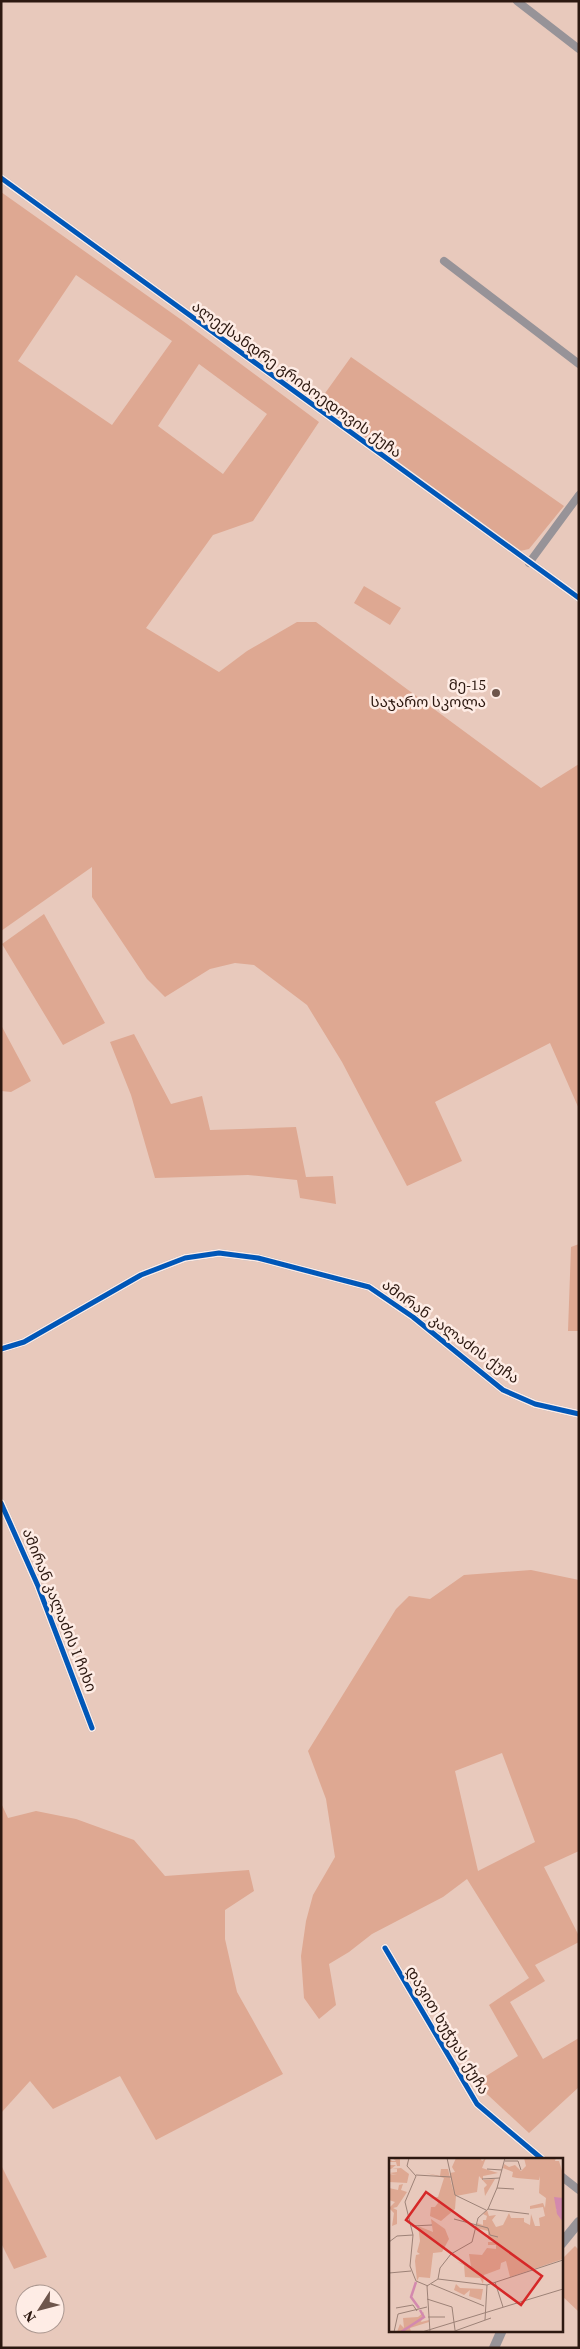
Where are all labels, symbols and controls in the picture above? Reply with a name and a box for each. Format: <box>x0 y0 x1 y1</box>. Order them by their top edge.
street label: ალექსანდრე გრიბოედოვის ქუჩა <box>188 296 406 462</box>
place label: მე-15 საჯარო სკოლა <box>371 674 486 712</box>
marker: მე-15 საჯარო სკოლა <box>490 687 502 699</box>
street label: ამირან კალაძის ქუჩა <box>378 1274 524 1388</box>
street label: ამირან კალაძის I ჩიხი <box>18 1525 102 1695</box>
street label: დავით ხუჭუას ქუჩა <box>401 1962 495 2098</box>
inset map <box>389 2158 562 2332</box>
north arrow <box>15 2284 65 2334</box>
text: N <box>18 2307 41 2327</box>

